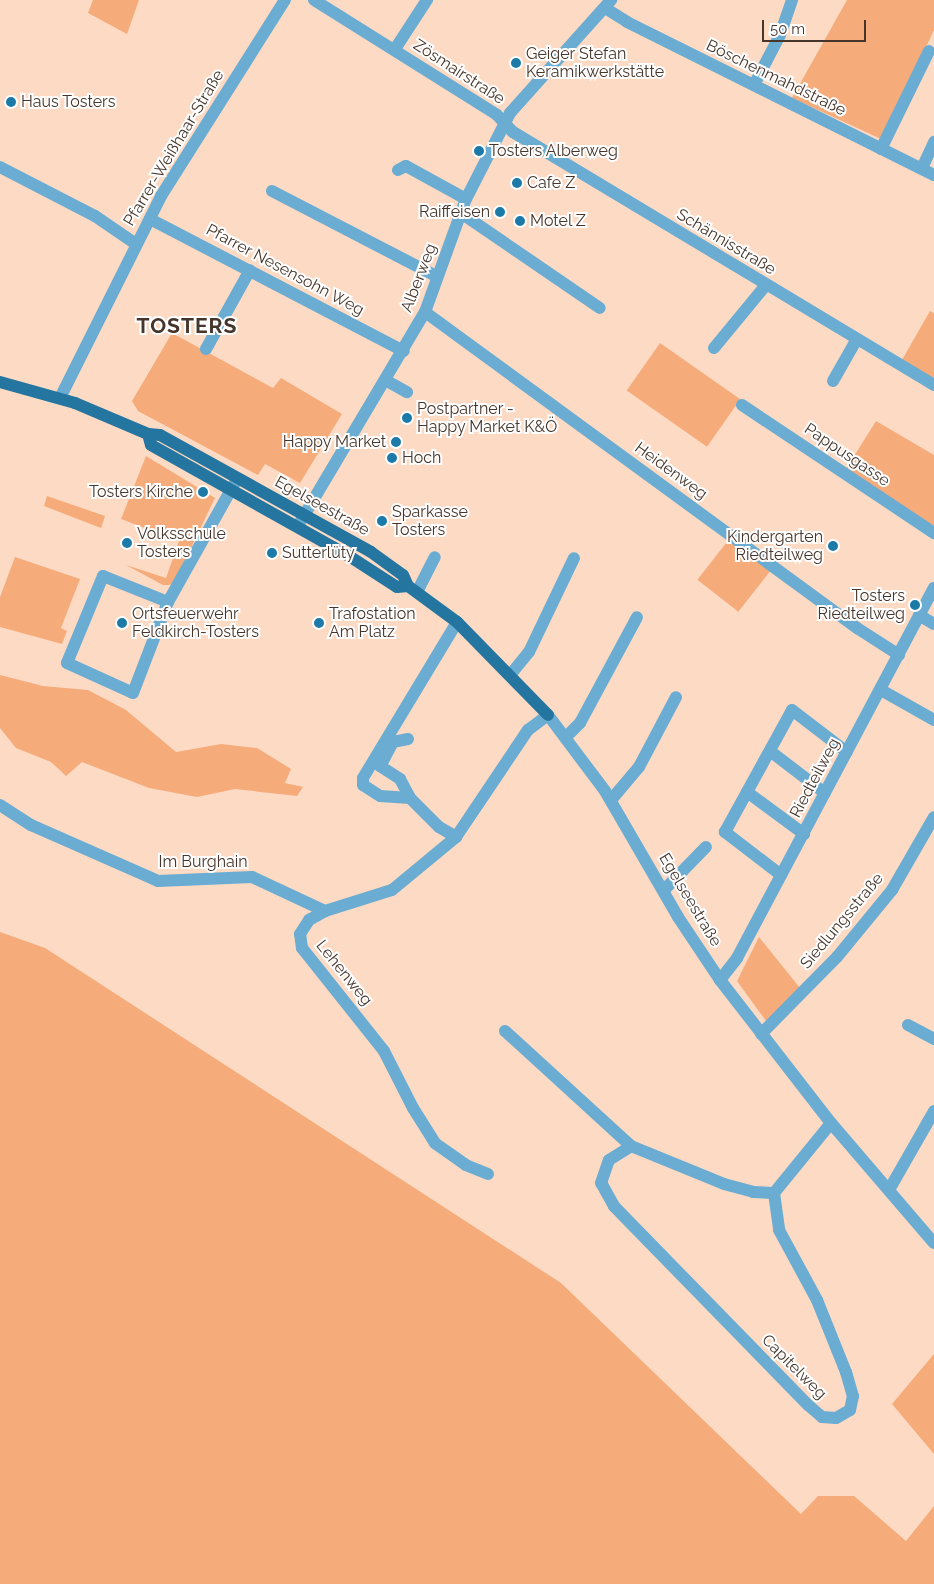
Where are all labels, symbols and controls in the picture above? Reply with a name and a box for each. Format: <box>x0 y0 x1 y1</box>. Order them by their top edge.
scale bar <box>764 10 868 42</box>
text: 50 m <box>770 20 805 38</box>
street label: Zösmairstraße <box>410 35 508 109</box>
street label: Böschenmahdstraße <box>703 36 849 120</box>
place label: Geiger Stefan Keramikwerkstätte <box>526 44 664 82</box>
marker: Geiger Stefan Keramikwerkstätte <box>510 57 522 69</box>
street label: Pfarrer-Weißhaar-Straße <box>120 66 228 230</box>
place label: Haus Tosters <box>21 92 116 112</box>
marker: Haus Tosters <box>5 96 17 108</box>
place label: Tosters Alberweg <box>489 141 618 161</box>
marker: Tosters Alberweg <box>473 145 485 157</box>
place label: Cafe Z <box>527 173 575 193</box>
marker: Cafe Z <box>511 177 523 189</box>
place label: Raiffeisen <box>419 202 490 222</box>
street label: Schännisstraße <box>673 205 779 279</box>
marker: Raiffeisen <box>494 206 506 218</box>
place label: Motel Z <box>530 211 586 231</box>
marker: Motel Z <box>514 215 526 227</box>
street label: Pfarrer Nesensohn Weg <box>202 220 368 320</box>
street label: Alberweg <box>397 241 441 315</box>
district label: TOSTERS <box>136 313 238 339</box>
place label: Postpartner - Happy Market K&Ö <box>417 399 558 437</box>
marker: Postpartner - Happy Market K&Ö <box>401 412 413 424</box>
street label: Pappusgasse <box>801 419 893 491</box>
place label: Happy Market <box>282 432 386 452</box>
marker: Happy Market <box>390 436 402 448</box>
street label: Heidenweg <box>631 438 711 504</box>
place label: Hoch <box>402 448 441 468</box>
marker: Hoch <box>386 452 398 464</box>
street label: Egelseestraße <box>271 472 373 540</box>
place label: Tosters Kirche <box>89 482 193 502</box>
marker: Tosters Kirche <box>197 486 209 498</box>
place label: Sparkasse Tosters <box>392 502 468 540</box>
marker: Sparkasse Tosters <box>376 515 388 527</box>
place label: Volksschule Tosters <box>137 524 226 562</box>
place label: Kindergarten Riedteilweg <box>727 527 823 565</box>
marker: Volksschule Tosters <box>121 537 133 549</box>
marker: Kindergarten Riedteilweg <box>827 540 839 552</box>
place label: Sutterlüty <box>282 543 355 563</box>
marker: Sutterlüty <box>266 547 278 559</box>
place label: Tosters Riedteilweg <box>818 586 905 624</box>
marker: Tosters Riedteilweg <box>909 599 921 611</box>
place label: Ortsfeuerwehr Feldkirch-Tosters <box>132 604 259 642</box>
place label: Trafostation Am Platz <box>329 604 416 642</box>
marker: Ortsfeuerwehr Feldkirch-Tosters <box>116 617 128 629</box>
marker: Trafostation Am Platz <box>313 617 325 629</box>
street label: Riedteilweg <box>786 735 844 821</box>
street label: Egelseestraße <box>655 850 725 950</box>
street label: Im Burghain <box>158 852 248 872</box>
street label: Siedlungsstraße <box>796 869 888 973</box>
street label: Lehenweg <box>312 936 376 1010</box>
street label: Capitelweg <box>758 1331 830 1403</box>

